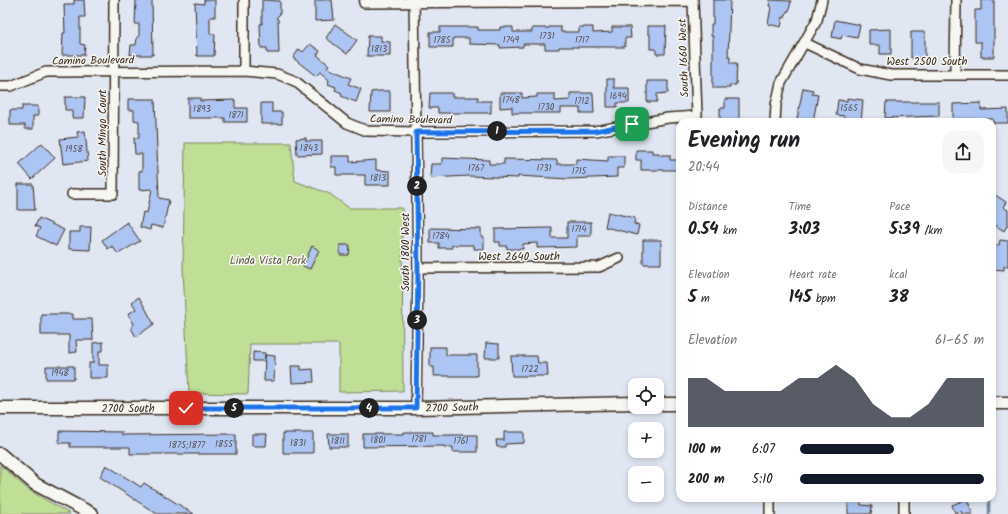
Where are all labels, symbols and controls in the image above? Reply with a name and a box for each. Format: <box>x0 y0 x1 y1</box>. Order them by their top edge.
street label: South 1660 West <box>674 18 694 98</box>
house number: 1731 <box>540 29 555 44</box>
house number: 1785 <box>433 33 452 48</box>
house number: 1749 <box>503 33 520 48</box>
house number: 1717 <box>575 33 590 48</box>
house number: 1813 <box>371 42 387 57</box>
street label: Camino Boulevard <box>52 51 135 71</box>
street label: West 2500 South <box>887 53 968 71</box>
street label: South Mingo Court <box>94 89 112 177</box>
house number: 1694 <box>609 89 627 104</box>
house number: 1748 <box>502 93 520 108</box>
house number: 1712 <box>574 94 590 109</box>
house number: 1730 <box>538 100 555 115</box>
house number: 1565 <box>840 101 859 116</box>
house number: 1893 <box>193 102 211 117</box>
pin <box>615 107 649 141</box>
house number: 1871 <box>228 108 244 123</box>
street label: Camino Boulevard <box>370 110 453 130</box>
icon: arrive <box>621 113 643 135</box>
pin: 1 <box>487 121 507 141</box>
text: 1 <box>495 122 499 140</box>
text: Evening run <box>688 124 800 159</box>
button: share <box>942 131 984 173</box>
house number: 1843 <box>300 141 318 156</box>
house number: 1958 <box>65 142 83 157</box>
text: 20:44 <box>688 157 720 178</box>
house number: 1767 <box>468 161 485 176</box>
house number: 1731 <box>537 161 552 176</box>
house number: 1715 <box>572 164 587 179</box>
house number: 1813 <box>370 171 386 186</box>
pin: 2 <box>407 176 427 196</box>
text: 2 <box>414 177 420 195</box>
text: Distance <box>688 198 728 216</box>
text: Time <box>789 198 811 216</box>
text: Pace <box>889 198 910 216</box>
street label: South 1800 West <box>397 212 415 291</box>
text: 0.54 <box>688 216 719 243</box>
text: 3:03 <box>789 216 820 243</box>
text: 5:39 <box>889 216 920 243</box>
house number: 1714 <box>572 222 586 237</box>
text: km <box>719 222 737 240</box>
text: /km <box>920 222 942 240</box>
house number: 1784 <box>432 229 450 244</box>
street label: West 2640 South <box>478 248 560 266</box>
park label: Linda Vista Park <box>230 252 307 270</box>
text: Elevation <box>688 266 730 284</box>
text: Heart rate <box>789 266 836 284</box>
text: kcal <box>889 266 907 284</box>
text: 5 <box>688 284 697 311</box>
text: 145 <box>789 284 812 311</box>
text: 38 <box>889 284 909 311</box>
text: m <box>697 290 710 308</box>
text: bpm <box>812 290 836 308</box>
pin: 3 <box>407 310 427 330</box>
text: 3 <box>414 311 420 329</box>
text: Elevation <box>688 330 737 351</box>
text: 61–65 m <box>935 330 984 351</box>
house number: 1722 <box>521 362 539 377</box>
house number: 1948 <box>51 366 69 381</box>
map controls <box>628 378 664 502</box>
button: locate <box>628 378 664 414</box>
pin <box>169 391 203 425</box>
icon: check <box>175 397 197 419</box>
pin: 5 <box>224 398 244 418</box>
pin: 4 <box>359 398 379 418</box>
text: 5 <box>231 399 237 417</box>
text: 4 <box>366 399 372 417</box>
street label: 2700 South <box>425 399 479 418</box>
street label: 2700 South <box>101 400 155 418</box>
button: + <box>628 422 664 458</box>
house number: 1781 <box>411 432 427 447</box>
house number: 1801 <box>370 433 386 448</box>
house number: 1811 <box>331 434 345 449</box>
house number: 1761 <box>454 434 469 449</box>
house number: 1831 <box>290 436 306 451</box>
house number: 1855 <box>215 437 234 452</box>
house number: 1875;1877 <box>169 438 206 453</box>
text: 100 m <box>688 439 721 460</box>
text: 6:07 <box>752 439 775 460</box>
button: − <box>628 466 664 502</box>
text: 200 m <box>688 469 725 490</box>
text: 5:10 <box>752 469 773 490</box>

